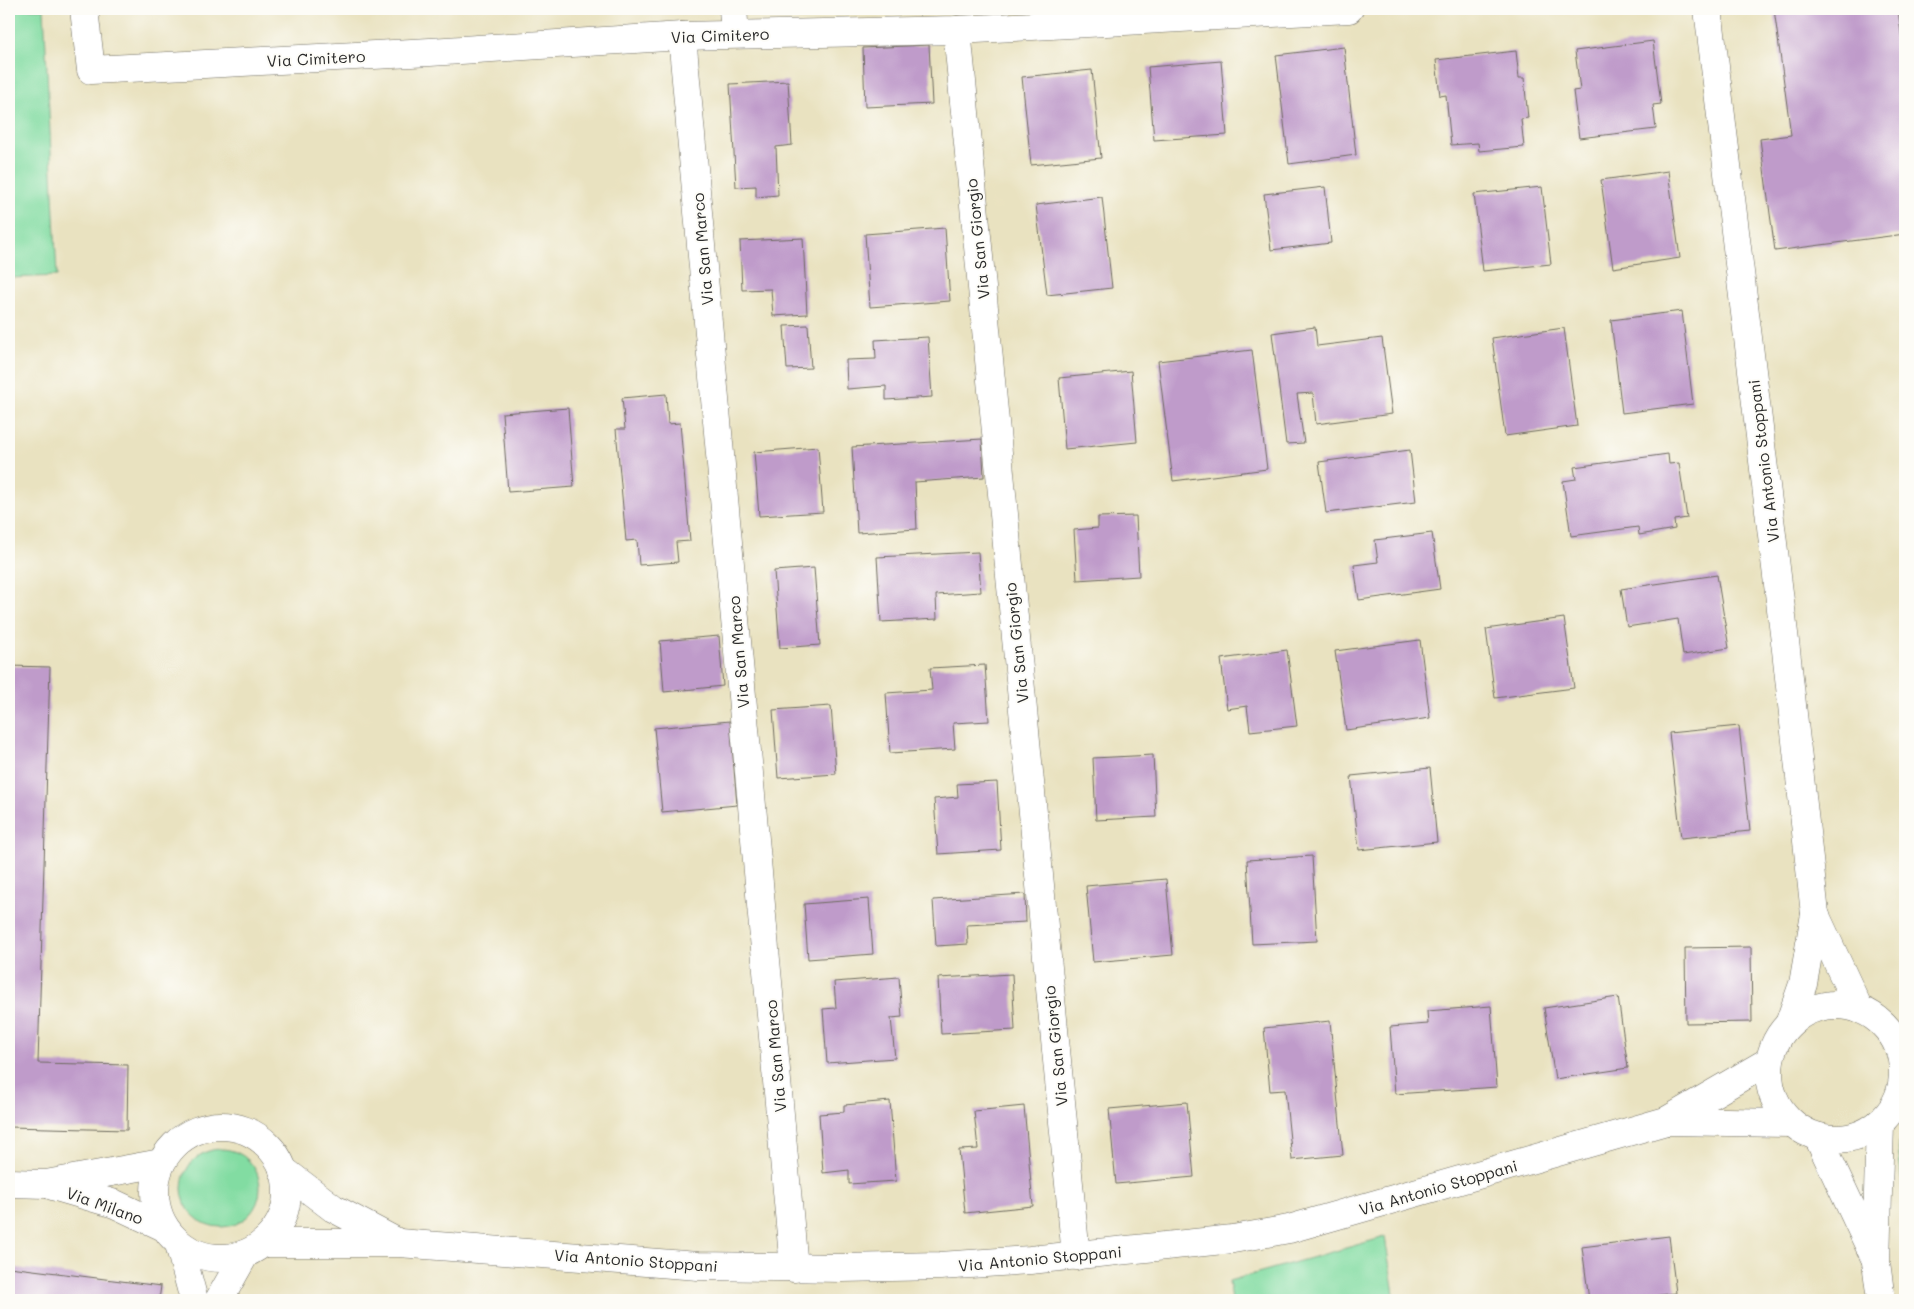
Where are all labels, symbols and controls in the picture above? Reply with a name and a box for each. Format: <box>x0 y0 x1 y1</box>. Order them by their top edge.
street label: Via Cimitero <box>670 23 770 47</box>
street label: Via Cimitero <box>266 45 366 71</box>
street label: Via San Giorgio <box>960 178 994 300</box>
street label: Via San Marco <box>687 192 717 306</box>
street label: Via Antonio Stoppani <box>1743 378 1783 544</box>
street label: Via San Giorgio <box>999 582 1033 704</box>
street label: Via San Marco <box>723 595 753 709</box>
street label: Via San Giorgio <box>1038 985 1072 1107</box>
street label: Via San Marco <box>760 999 790 1113</box>
street label: Via Antonio Stoppani <box>1356 1154 1520 1220</box>
street label: Via Milano <box>64 1181 146 1229</box>
street label: Via Antonio Stoppani <box>957 1240 1123 1276</box>
street label: Via Antonio Stoppani <box>553 1244 719 1276</box>

